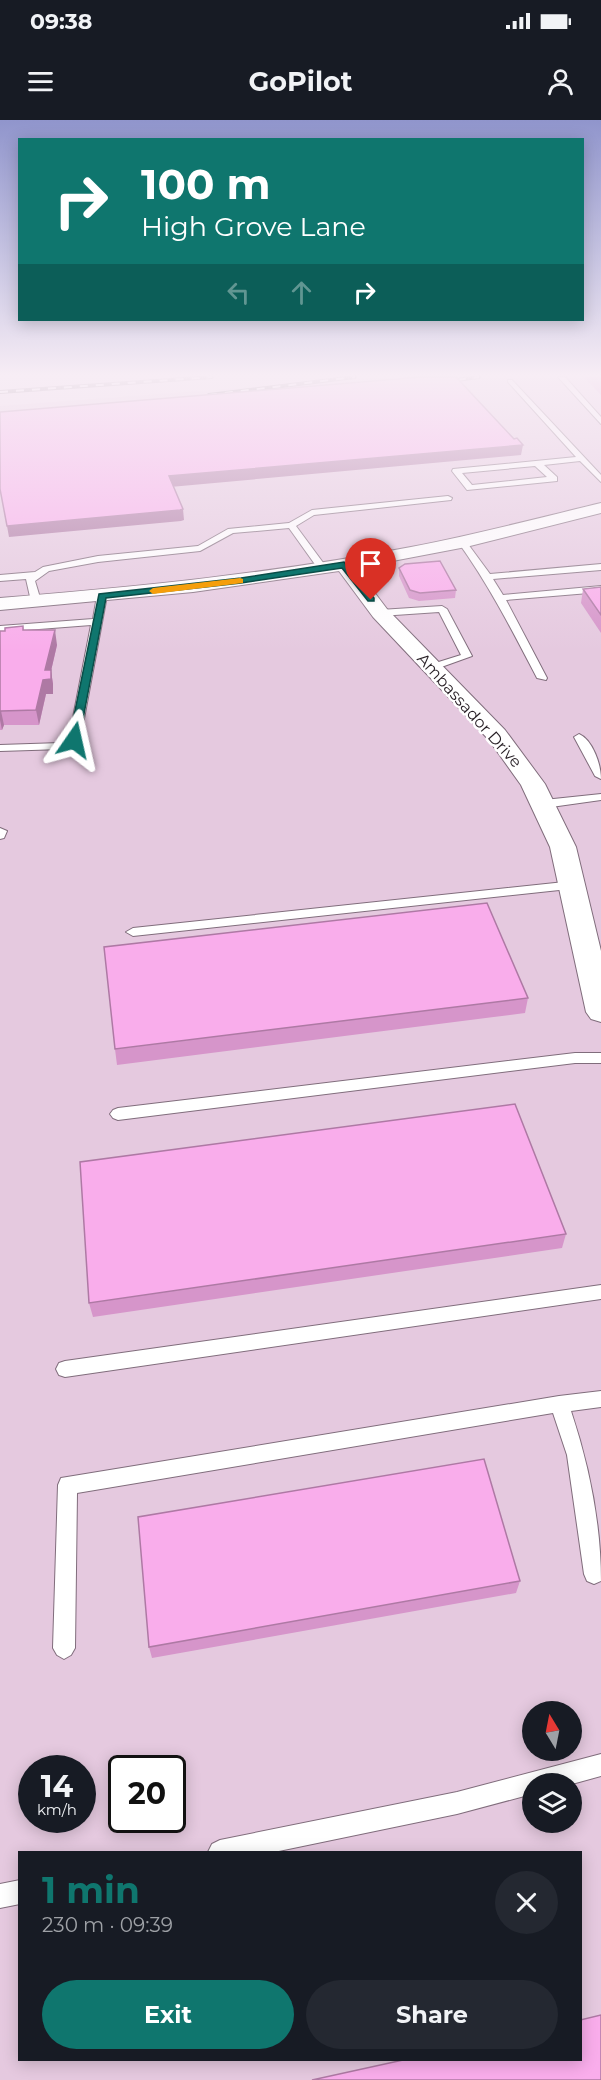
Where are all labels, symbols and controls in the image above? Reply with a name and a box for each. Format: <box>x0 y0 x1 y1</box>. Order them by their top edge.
text: 09:38 <box>30 8 92 35</box>
icon: menu <box>24 65 57 98</box>
text: GoPilot <box>249 65 352 98</box>
icon: person <box>544 65 577 98</box>
text: 100 m <box>141 158 270 210</box>
icon: right <box>42 162 120 240</box>
text: High Grove Lane <box>141 210 366 243</box>
icon: left <box>222 276 255 309</box>
icon: ahead <box>285 276 318 309</box>
icon: right <box>348 276 381 309</box>
pin <box>345 538 396 600</box>
icon: arrive <box>354 547 387 580</box>
street label: Ambassador Drive <box>413 649 526 771</box>
position arrow <box>42 708 106 772</box>
north arrow <box>522 1701 582 1761</box>
map controls <box>522 1701 582 1833</box>
speed limit sign: 20 <box>108 1755 186 1833</box>
text: 14 <box>41 1768 73 1805</box>
button: layers <box>522 1773 582 1833</box>
text: km/h <box>37 1800 77 1819</box>
text: 1 min <box>42 1868 140 1912</box>
button: close <box>495 1871 558 1934</box>
text: 230 m · 09:39 <box>42 1913 173 1937</box>
button: Exit <box>42 1980 294 2049</box>
button: Share <box>306 1980 558 2049</box>

